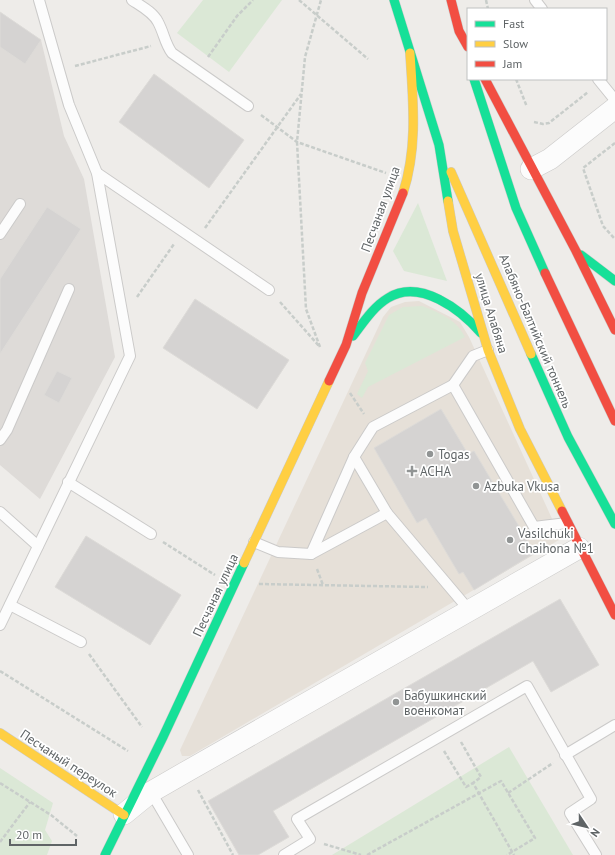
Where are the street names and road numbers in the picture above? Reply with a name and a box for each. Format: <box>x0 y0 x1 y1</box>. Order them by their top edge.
street label: Песчаная улица <box>357 164 404 254</box>
street label: Алабяно-Балтийский тоннель <box>495 251 576 411</box>
street label: улица Алабяна <box>471 271 512 355</box>
street label: Песчаная улица <box>189 551 242 640</box>
street label: Песчаный переулок <box>17 726 121 802</box>

